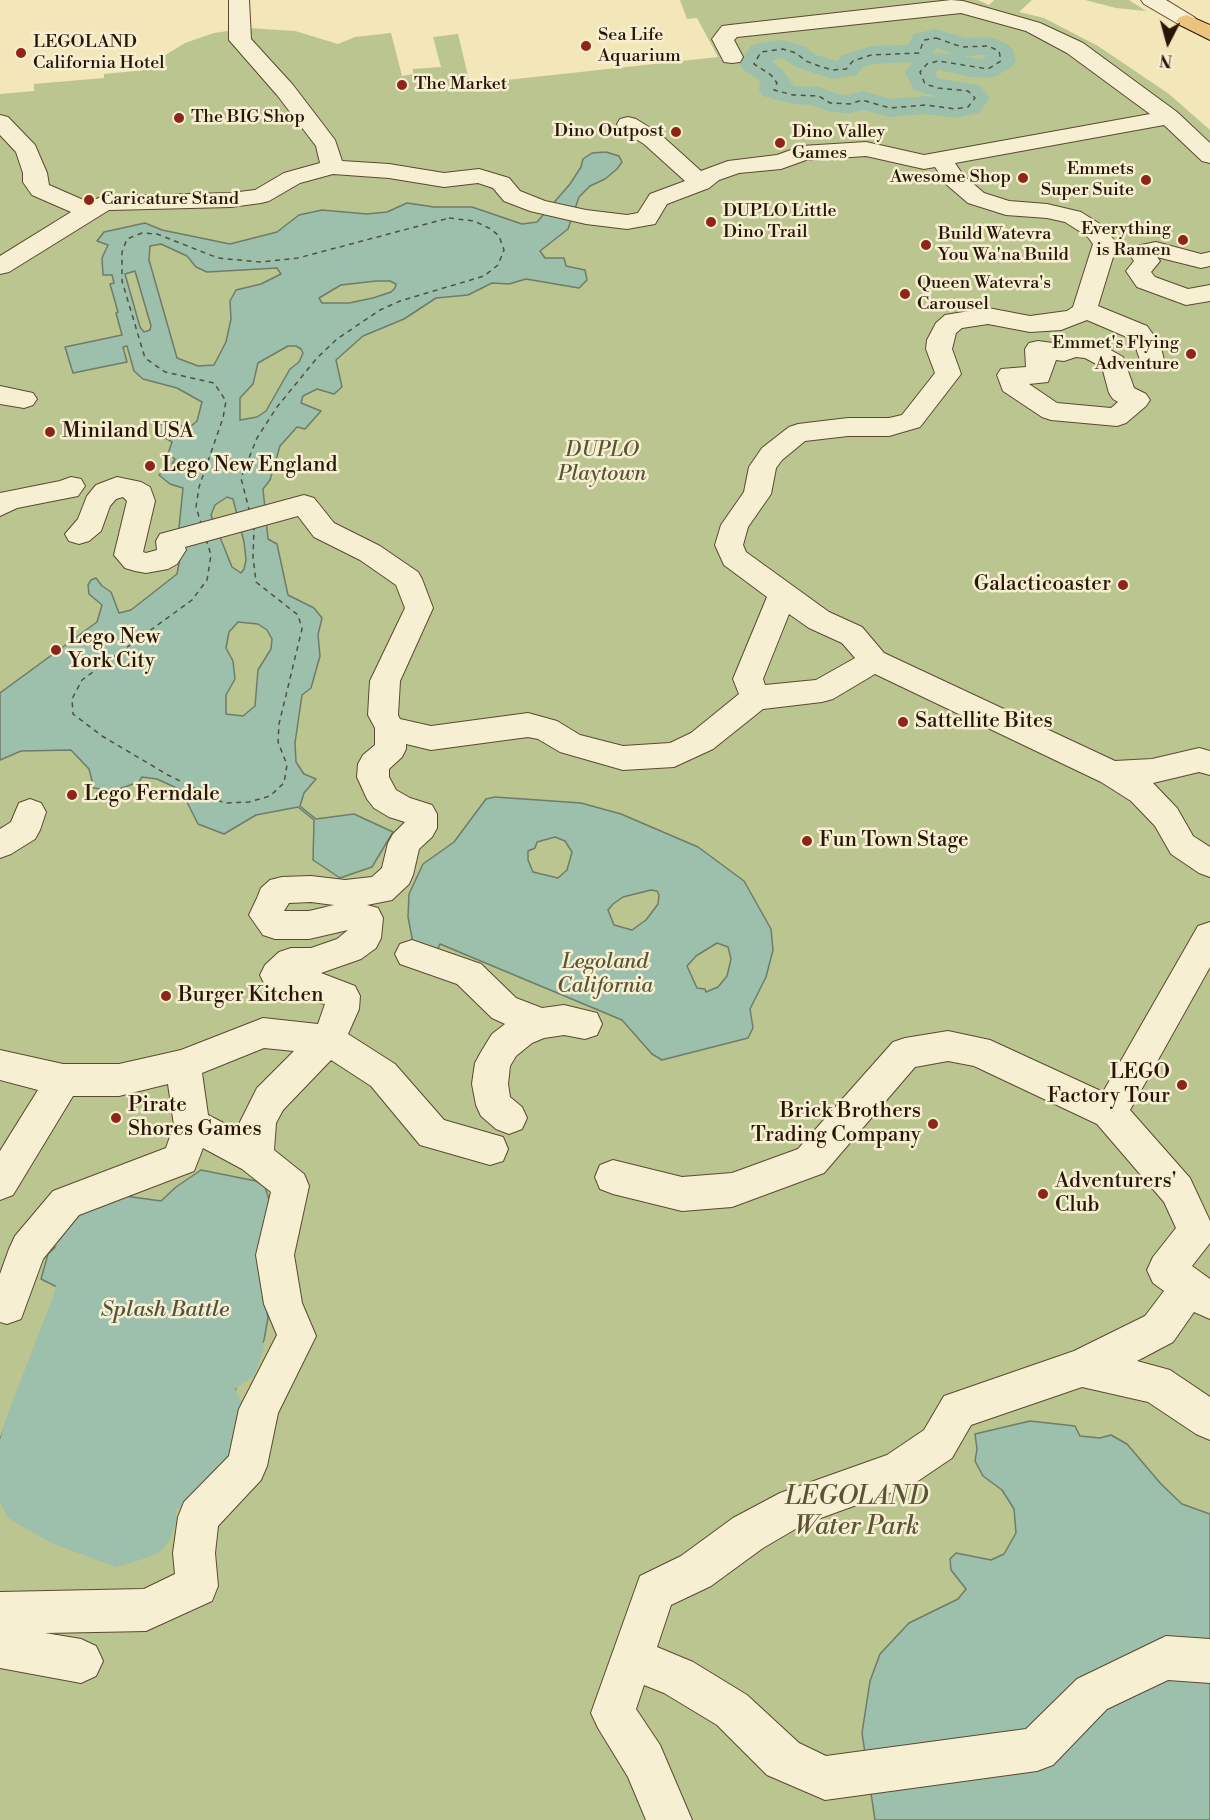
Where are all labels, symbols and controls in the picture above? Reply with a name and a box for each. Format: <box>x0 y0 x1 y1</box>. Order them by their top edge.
north arrow <box>1138 12 1198 72</box>
place label: Sea Life Aquarium <box>598 25 681 68</box>
place label: LEGOLAND California Hotel <box>33 32 165 74</box>
marker: Sea Life Aquarium <box>579 39 593 53</box>
marker: LEGOLAND California Hotel <box>14 46 28 60</box>
text: N <box>1159 49 1173 71</box>
place label: The Market <box>414 74 507 96</box>
marker: The Market <box>395 78 409 92</box>
place label: The BIG Shop <box>191 107 305 129</box>
marker: The BIG Shop <box>172 111 186 125</box>
place label: Dino Outpost <box>554 121 664 143</box>
place label: Dino Valley Games <box>792 122 885 164</box>
marker: Dino Outpost <box>669 125 683 139</box>
marker: Dino Valley Games <box>773 136 787 150</box>
place label: Emmets Super Suite <box>1041 159 1134 201</box>
place label: Awesome Shop <box>890 167 1011 189</box>
marker: Awesome Shop <box>1016 171 1030 185</box>
marker: Emmets Super Suite <box>1139 173 1153 187</box>
place label: Caricature Stand <box>101 189 239 211</box>
marker: Caricature Stand <box>82 193 96 207</box>
place label: DUPLO Little Dino Trail <box>723 201 837 244</box>
marker: DUPLO Little Dino Trail <box>704 215 718 229</box>
place label: Everything is Ramen <box>1081 219 1171 262</box>
place label: Build Watevra You Wa'na Build <box>938 224 1069 266</box>
marker: Everything is Ramen <box>1176 233 1190 247</box>
marker: Build Watevra You Wa'na Build <box>919 238 933 252</box>
place label: Queen Watevra's Carousel <box>917 273 1051 316</box>
marker: Queen Watevra's Carousel <box>898 287 912 301</box>
place label: Emmet's Flying Adventure <box>1052 333 1179 376</box>
marker: Emmet's Flying Adventure <box>1184 347 1198 361</box>
place label: Miniland USA <box>62 419 194 445</box>
marker: Miniland USA <box>43 425 57 439</box>
park label: DUPLO Playtown <box>558 438 646 488</box>
place label: Lego New England <box>162 453 337 479</box>
marker: Lego New England <box>143 459 157 473</box>
place label: Galacticoaster <box>974 572 1111 598</box>
marker: Galacticoaster <box>1116 578 1130 592</box>
place label: Lego New York City <box>68 625 160 675</box>
marker: Lego New York City <box>49 643 63 657</box>
place label: Sattellite Bites <box>915 709 1053 735</box>
marker: Sattellite Bites <box>896 715 910 729</box>
place label: Lego Ferndale <box>84 782 220 808</box>
marker: Lego Ferndale <box>65 788 79 802</box>
place label: Fun Town Stage <box>819 828 969 854</box>
marker: Fun Town Stage <box>800 834 814 848</box>
park label: Legoland California <box>557 950 653 1000</box>
place label: Burger Kitchen <box>178 983 324 1009</box>
marker: Burger Kitchen <box>159 989 173 1003</box>
place label: LEGO Factory Tour <box>1047 1060 1170 1110</box>
marker: LEGO Factory Tour <box>1175 1078 1189 1092</box>
place label: Pirate Shores Games <box>128 1093 262 1143</box>
place label: Brick Brothers Trading Company <box>751 1099 921 1149</box>
marker: Pirate Shores Games <box>109 1111 123 1125</box>
marker: Brick Brothers Trading Company <box>926 1117 940 1131</box>
place label: Adventurers' Club <box>1055 1169 1176 1219</box>
marker: Adventurers' Club <box>1036 1187 1050 1201</box>
water label: Splash Battle <box>101 1298 229 1324</box>
park label: LEGOLAND Water Park <box>785 1482 929 1544</box>

